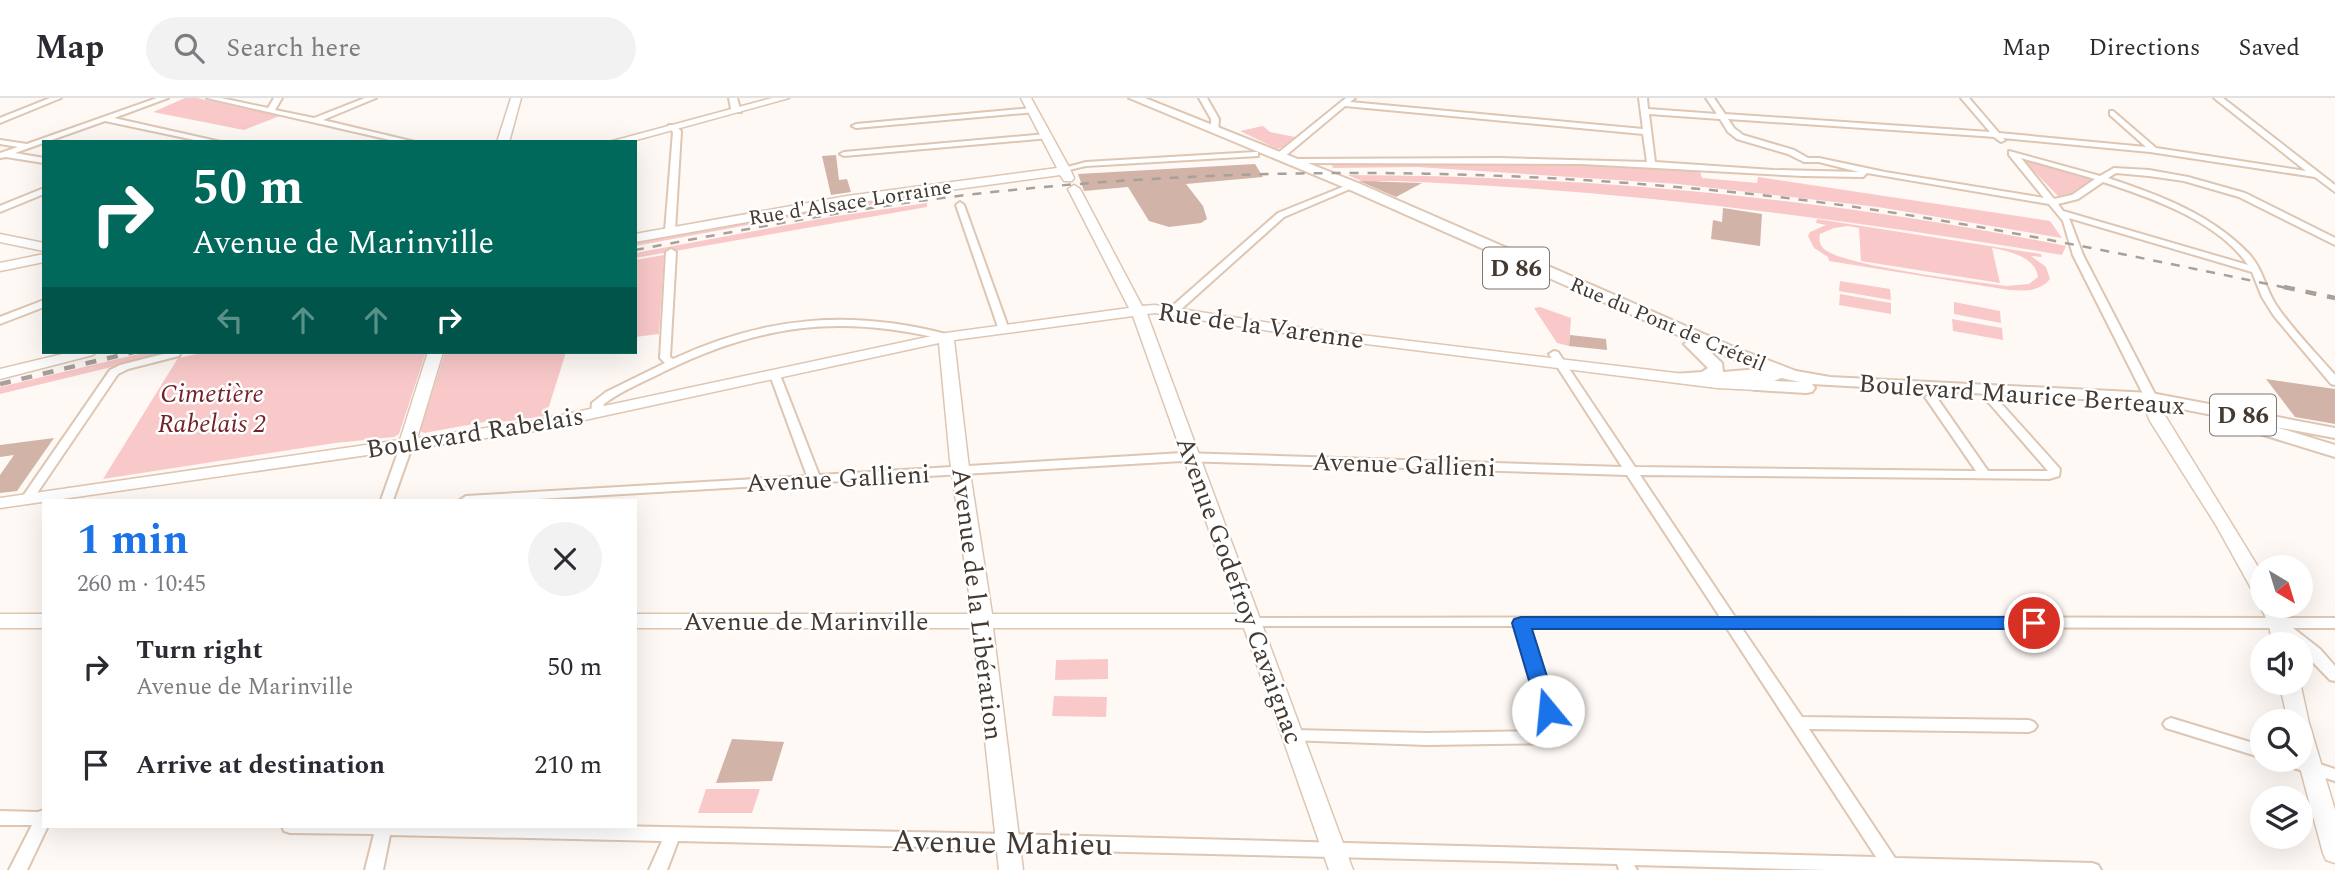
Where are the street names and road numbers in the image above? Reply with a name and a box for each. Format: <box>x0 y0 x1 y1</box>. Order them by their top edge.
street label: Rue d'Alsace Lorraine <box>746 171 954 235</box>
road number: D 86 <box>1483 248 1549 288</box>
street label: Rue du Pont de Créteil <box>1565 269 1771 381</box>
street label: Rue de la Varenne <box>1155 292 1367 360</box>
street label: Boulevard Maurice Berteaux <box>1857 364 2187 426</box>
road number: D 86 <box>2210 394 2276 436</box>
street label: Boulevard Rabelais <box>363 396 587 470</box>
street label: Avenue Godefroy Cavaignac <box>1165 431 1313 750</box>
street label: Avenue Gallieni <box>1311 442 1497 488</box>
street label: Avenue Gallieni <box>745 454 931 504</box>
street label: Avenue de la Libération <box>940 465 1014 743</box>
street label: Avenue de Marinville <box>683 602 929 642</box>
street label: Avenue Mahieu <box>891 817 1113 870</box>

